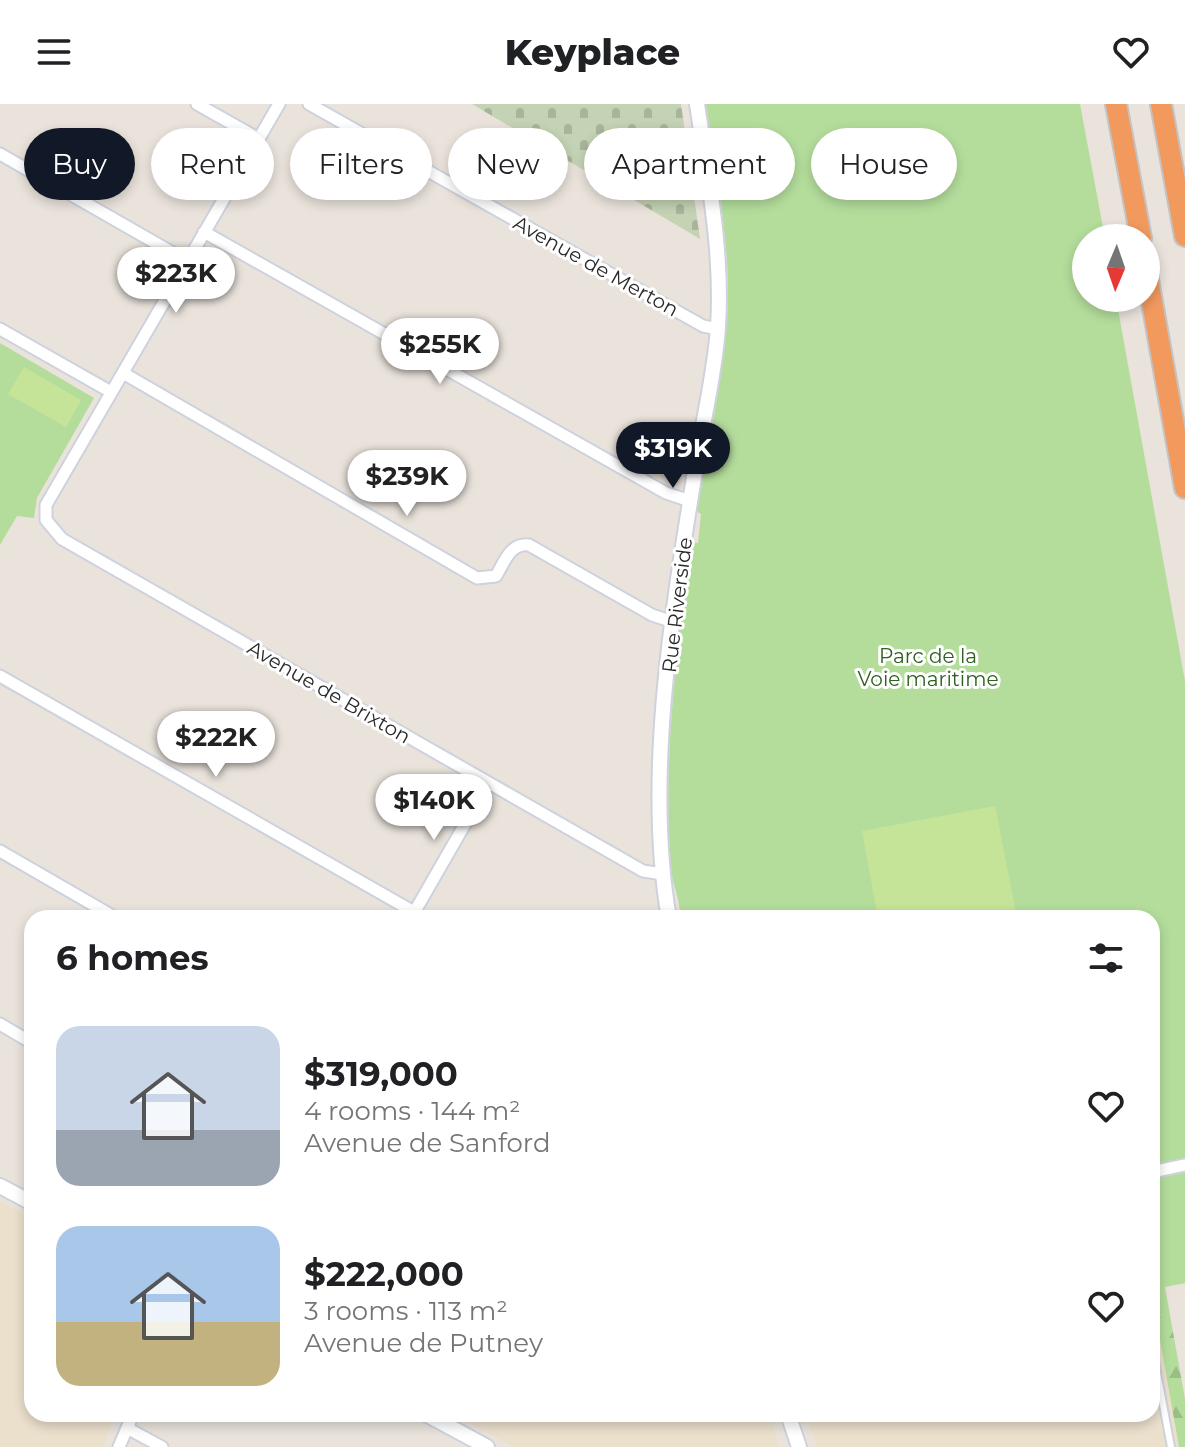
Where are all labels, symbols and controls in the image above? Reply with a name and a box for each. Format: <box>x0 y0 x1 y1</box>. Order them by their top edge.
icon: menu <box>32 30 76 74</box>
text: Keyplace <box>505 30 680 74</box>
icon: heart <box>1109 30 1153 74</box>
chip: Buy <box>24 128 135 200</box>
chip: Rent <box>151 128 274 200</box>
chip: Filters <box>290 128 432 200</box>
chip: New <box>448 128 568 200</box>
chip: Apartment <box>584 128 795 200</box>
chip: House <box>811 128 957 200</box>
street label: Avenue de Merton <box>509 211 683 321</box>
north arrow <box>1072 224 1160 312</box>
map controls <box>1072 224 1160 312</box>
pin: $223K <box>120 247 232 315</box>
text: $223K <box>135 257 217 289</box>
pin: $255K <box>384 318 496 386</box>
text: $255K <box>399 328 481 360</box>
pin: $319K <box>617 422 729 490</box>
text: $319K <box>634 432 712 464</box>
pin: $239K <box>351 450 463 518</box>
text: $239K <box>365 460 449 492</box>
street label: Rue Riverside <box>657 536 697 674</box>
street label: Avenue de Brixton <box>243 636 415 748</box>
park label: Parc de la Voie maritime <box>858 644 999 691</box>
pin: $222K <box>160 711 272 779</box>
text: $222K <box>175 721 257 753</box>
pin: $140K <box>378 774 490 842</box>
text: $140K <box>393 784 475 816</box>
icon: filters <box>1084 936 1128 980</box>
text: 6 homes <box>56 937 209 979</box>
text: $319,000 <box>304 1053 458 1095</box>
icon: home <box>120 1058 216 1154</box>
icon: heart <box>1084 1084 1128 1128</box>
text: 4 rooms · 144 m² <box>304 1095 520 1127</box>
text: Avenue de Sanford <box>304 1127 551 1159</box>
text: $222,000 <box>304 1253 464 1295</box>
icon: home <box>120 1258 216 1354</box>
icon: heart <box>1084 1284 1128 1328</box>
text: 3 rooms · 113 m² <box>304 1295 508 1327</box>
text: Avenue de Putney <box>304 1327 543 1359</box>

